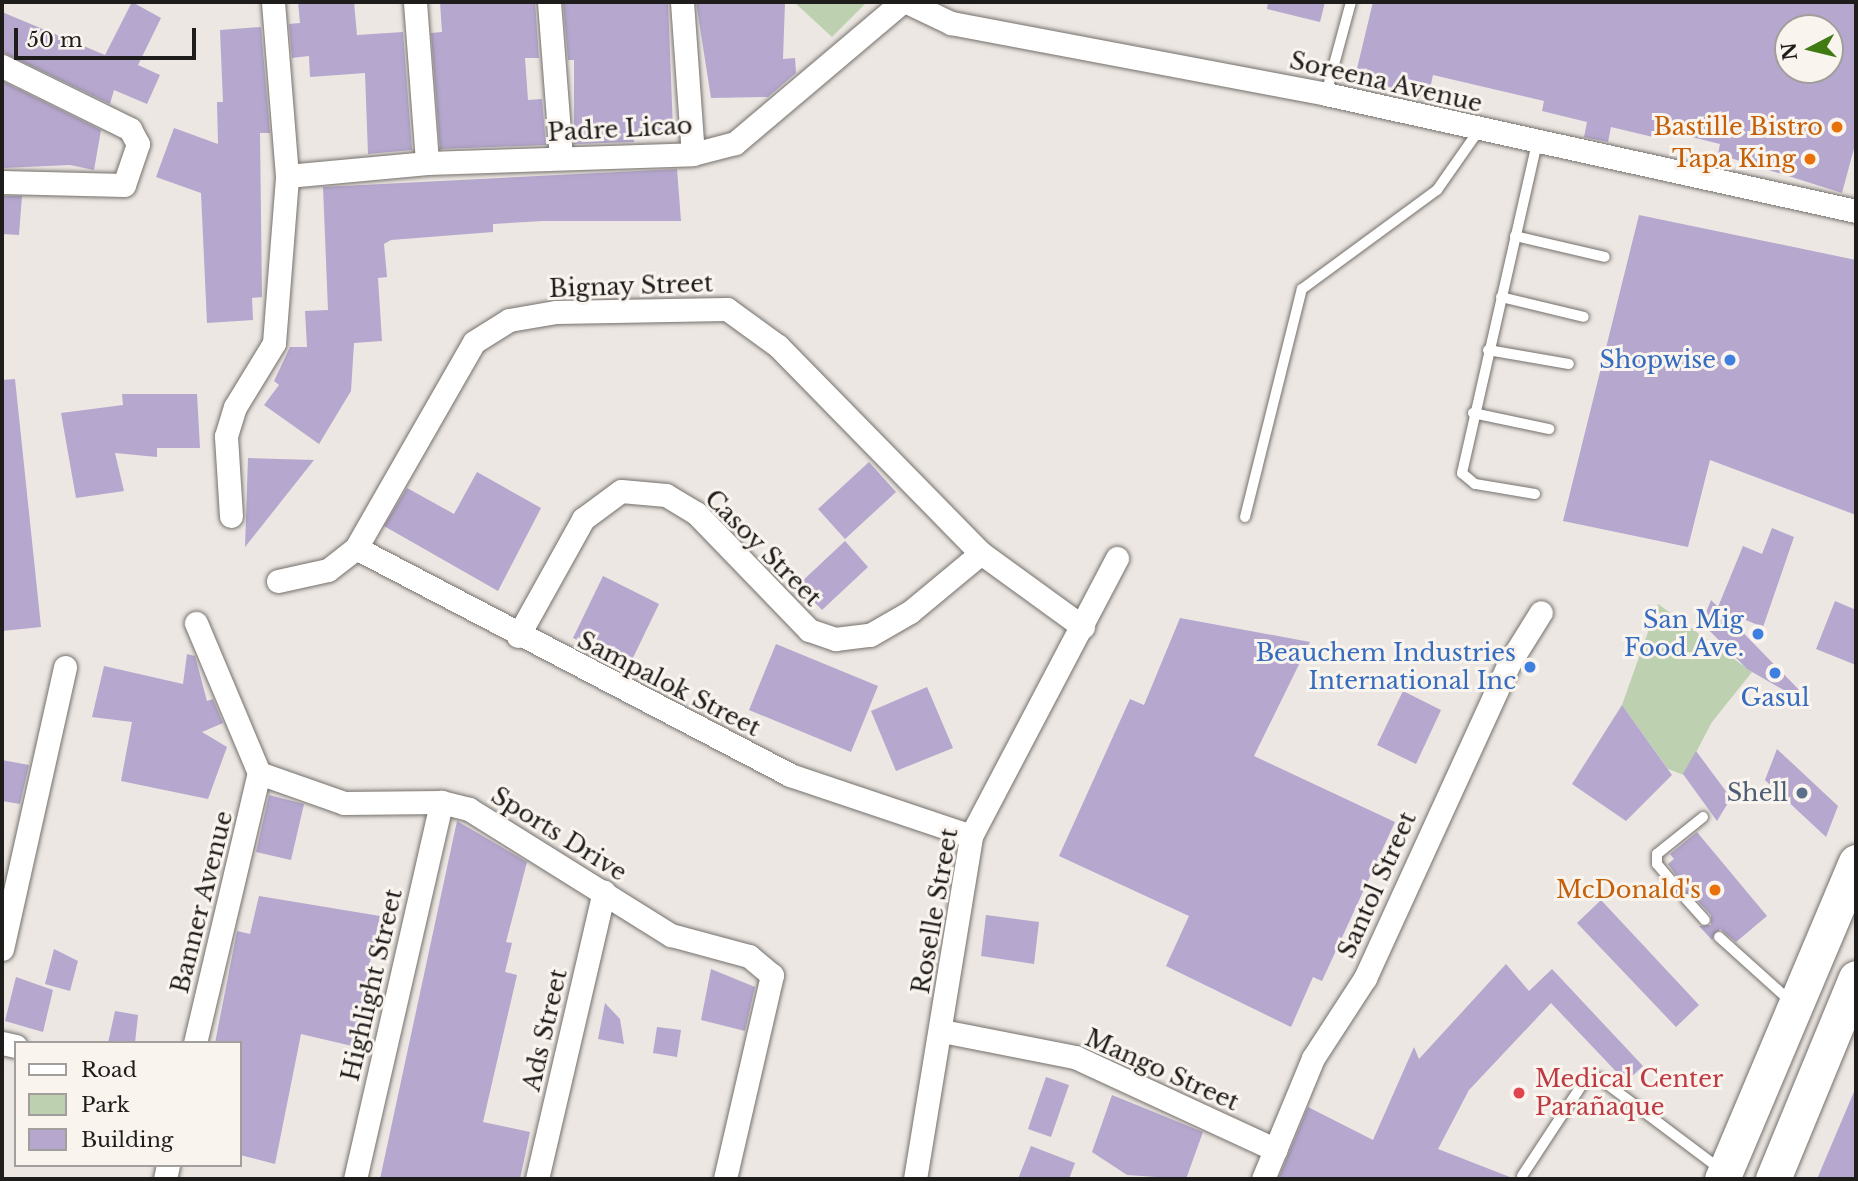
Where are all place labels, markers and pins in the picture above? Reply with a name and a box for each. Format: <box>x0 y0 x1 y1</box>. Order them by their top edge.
place label: Bastille Bistro <box>1653 113 1823 141</box>
marker: Bastille Bistro <box>1829 119 1845 135</box>
place label: Tapa King <box>1672 145 1796 173</box>
marker: Tapa King <box>1802 151 1818 167</box>
place label: Shopwise <box>1599 346 1716 374</box>
marker: Shopwise <box>1722 352 1738 368</box>
place label: San Mig Food Ave. <box>1623 606 1744 662</box>
marker: San Mig Food Ave. <box>1750 626 1766 642</box>
place label: Beauchem Industries International Inc <box>1256 639 1516 695</box>
marker: Beauchem Industries International Inc <box>1522 659 1538 675</box>
marker: Gasul <box>1767 665 1783 681</box>
place label: Gasul <box>1741 684 1809 712</box>
place label: Shell <box>1727 779 1788 807</box>
marker: Shell <box>1794 785 1810 801</box>
place label: McDonald's <box>1556 876 1701 904</box>
marker: McDonald's <box>1707 882 1723 898</box>
place label: Medical Center Parañaque <box>1535 1065 1723 1121</box>
marker: Medical Center Parañaque <box>1509 1083 1529 1103</box>

